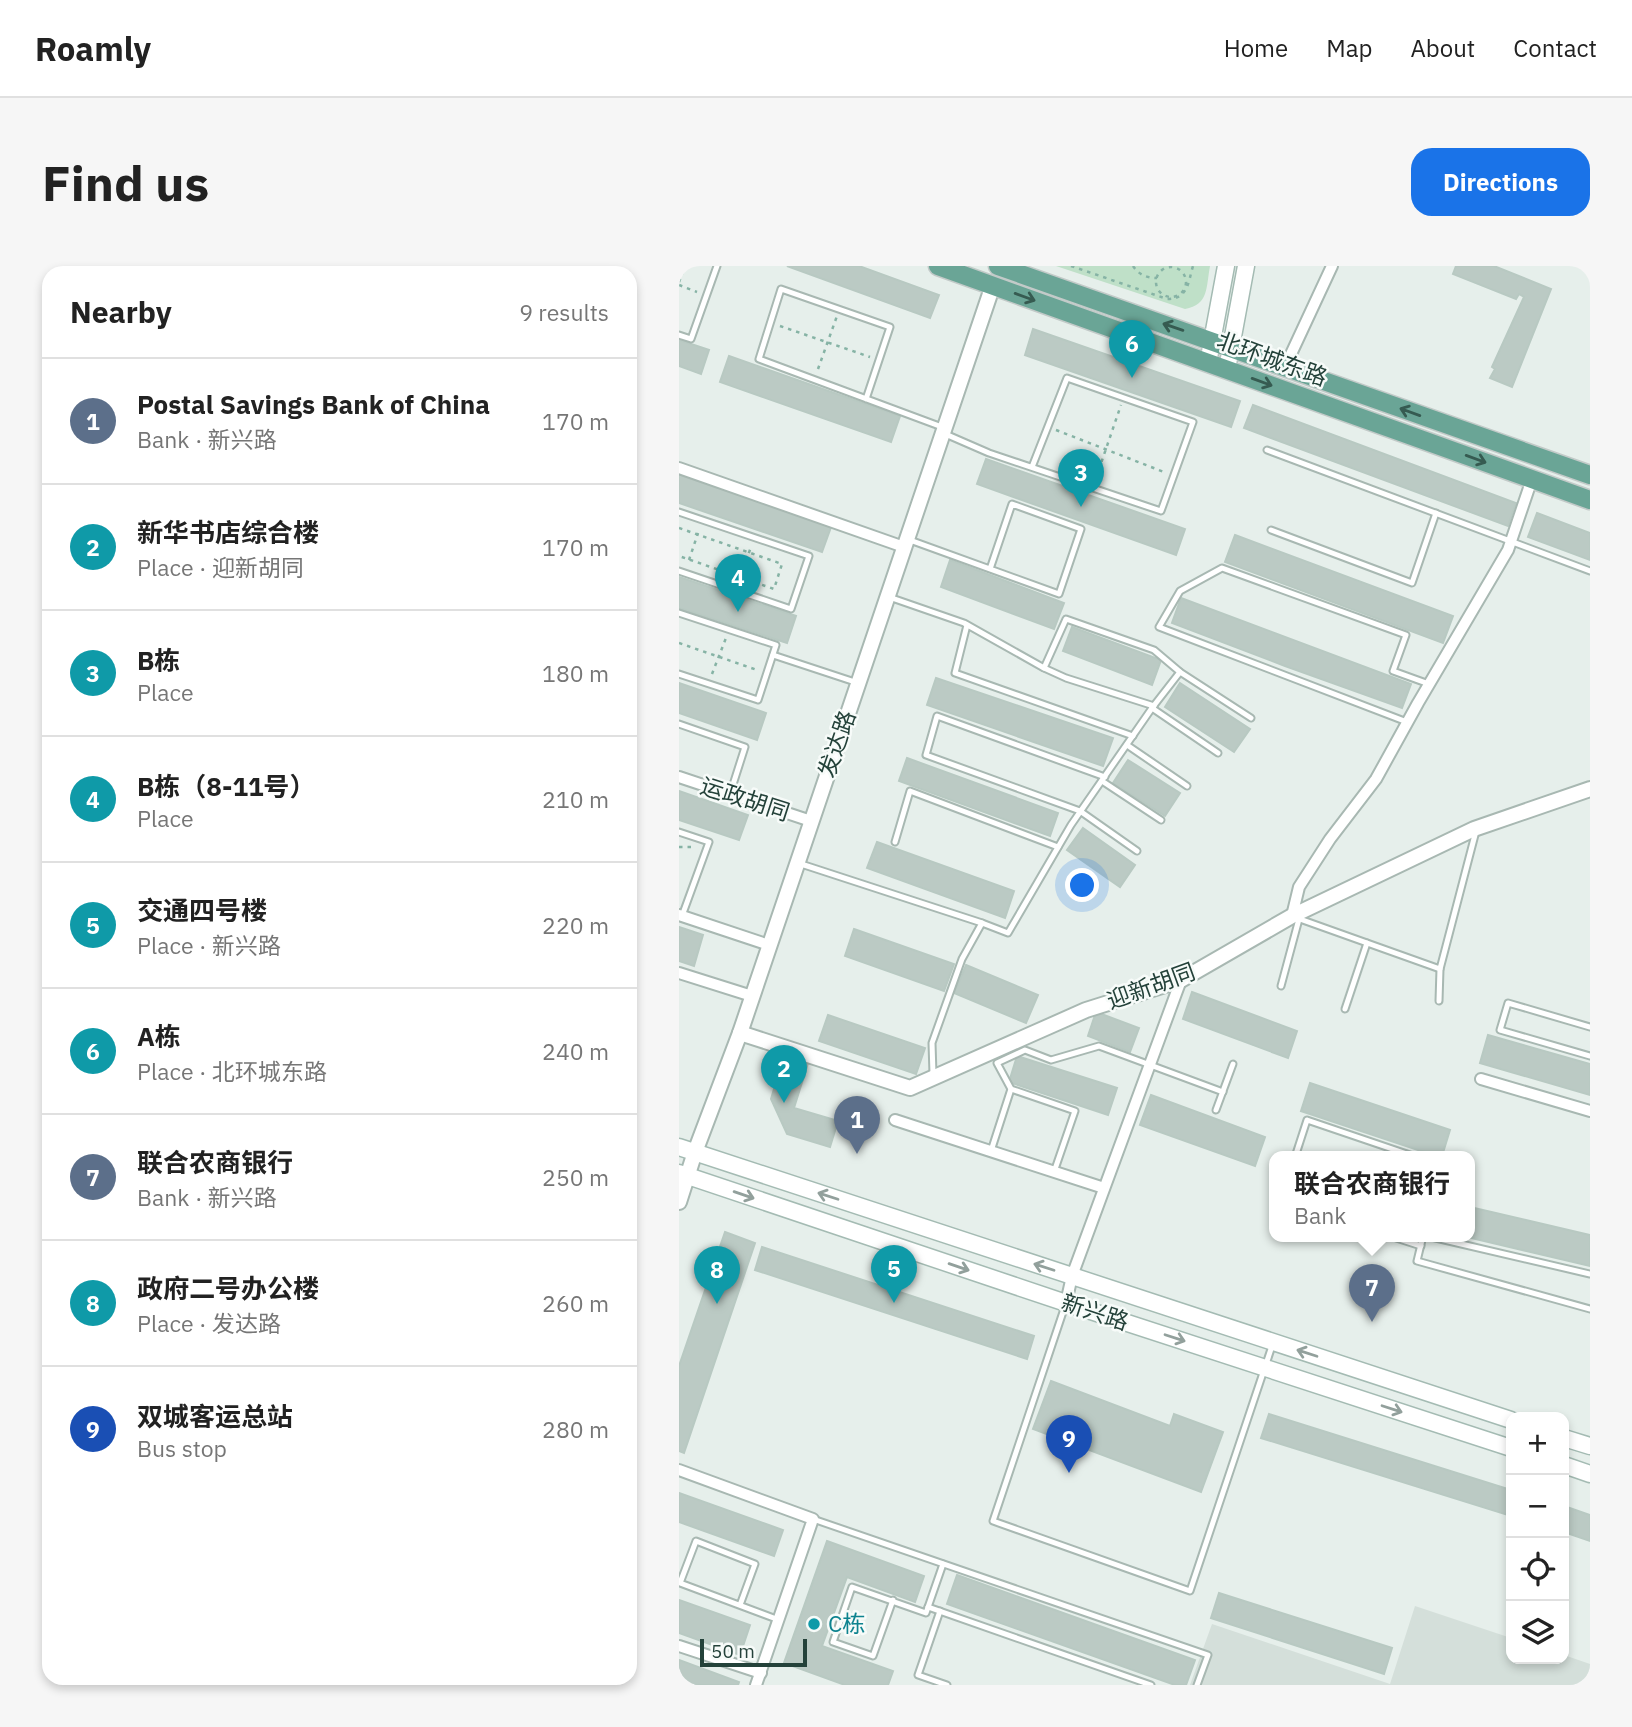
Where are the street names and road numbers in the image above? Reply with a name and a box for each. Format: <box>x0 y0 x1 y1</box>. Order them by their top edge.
street label: 北环城东路 <box>1213 324 1332 392</box>
street label: 发达路 <box>811 706 861 781</box>
street label: 运政胡同 <box>697 770 794 827</box>
street label: 迎新胡同 <box>1102 955 1199 1015</box>
street label: 新兴路 <box>1058 1286 1133 1336</box>

